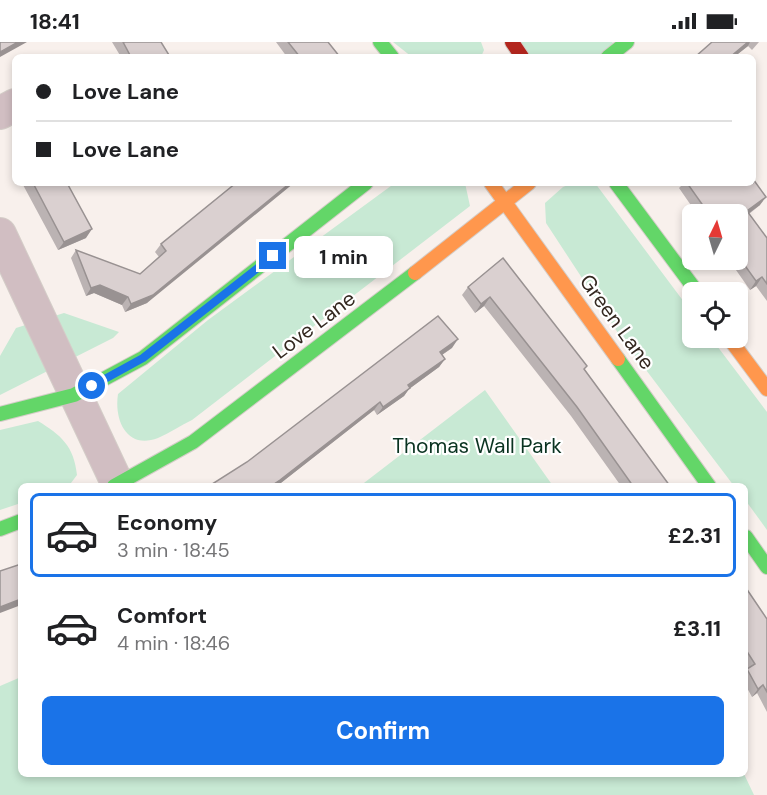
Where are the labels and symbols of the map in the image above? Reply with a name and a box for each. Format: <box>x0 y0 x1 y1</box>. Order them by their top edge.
north arrow <box>682 204 748 270</box>
callout: 1 min <box>294 235 393 277</box>
route end <box>259 242 286 269</box>
street label: Green Lane <box>573 269 661 375</box>
street label: Love Lane <box>267 285 361 365</box>
route start <box>78 372 105 399</box>
park label: Thomas Wall Park <box>392 432 562 460</box>

